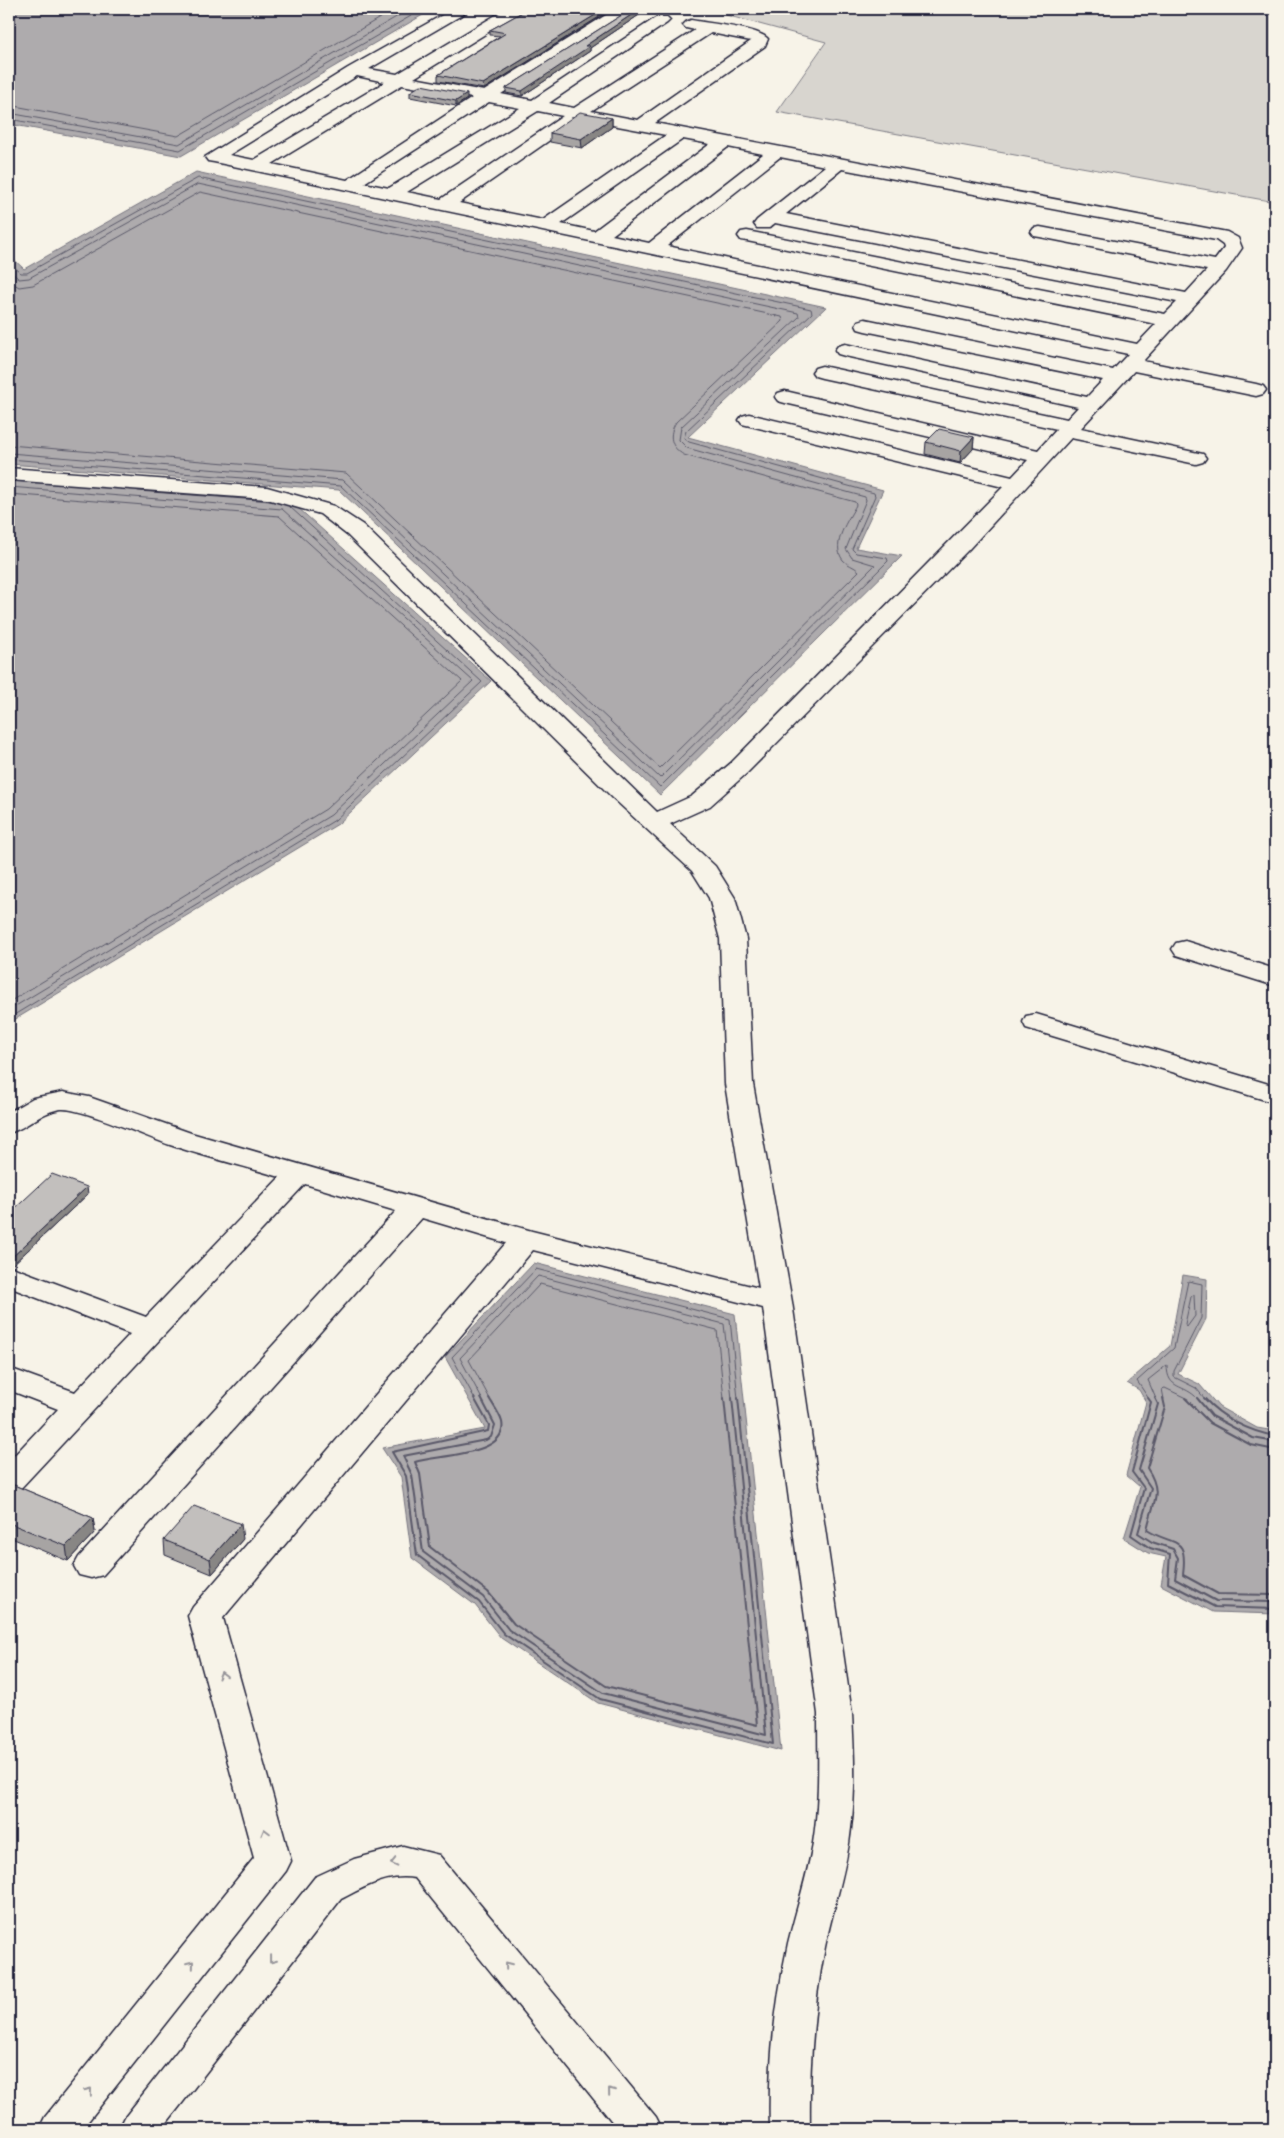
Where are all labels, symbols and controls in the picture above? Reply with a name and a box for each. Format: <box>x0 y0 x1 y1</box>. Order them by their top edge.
one-way arrow <box>217 1671 228 1679</box>
one-way arrow <box>260 1827 271 1836</box>
one-way arrow <box>390 1857 398 1868</box>
one-way arrow <box>269 1954 277 1963</box>
one-way arrow <box>185 1961 193 1970</box>
one-way arrow <box>505 1962 514 1971</box>
one-way arrow <box>84 2088 92 2097</box>
one-way arrow <box>609 2088 617 2097</box>

